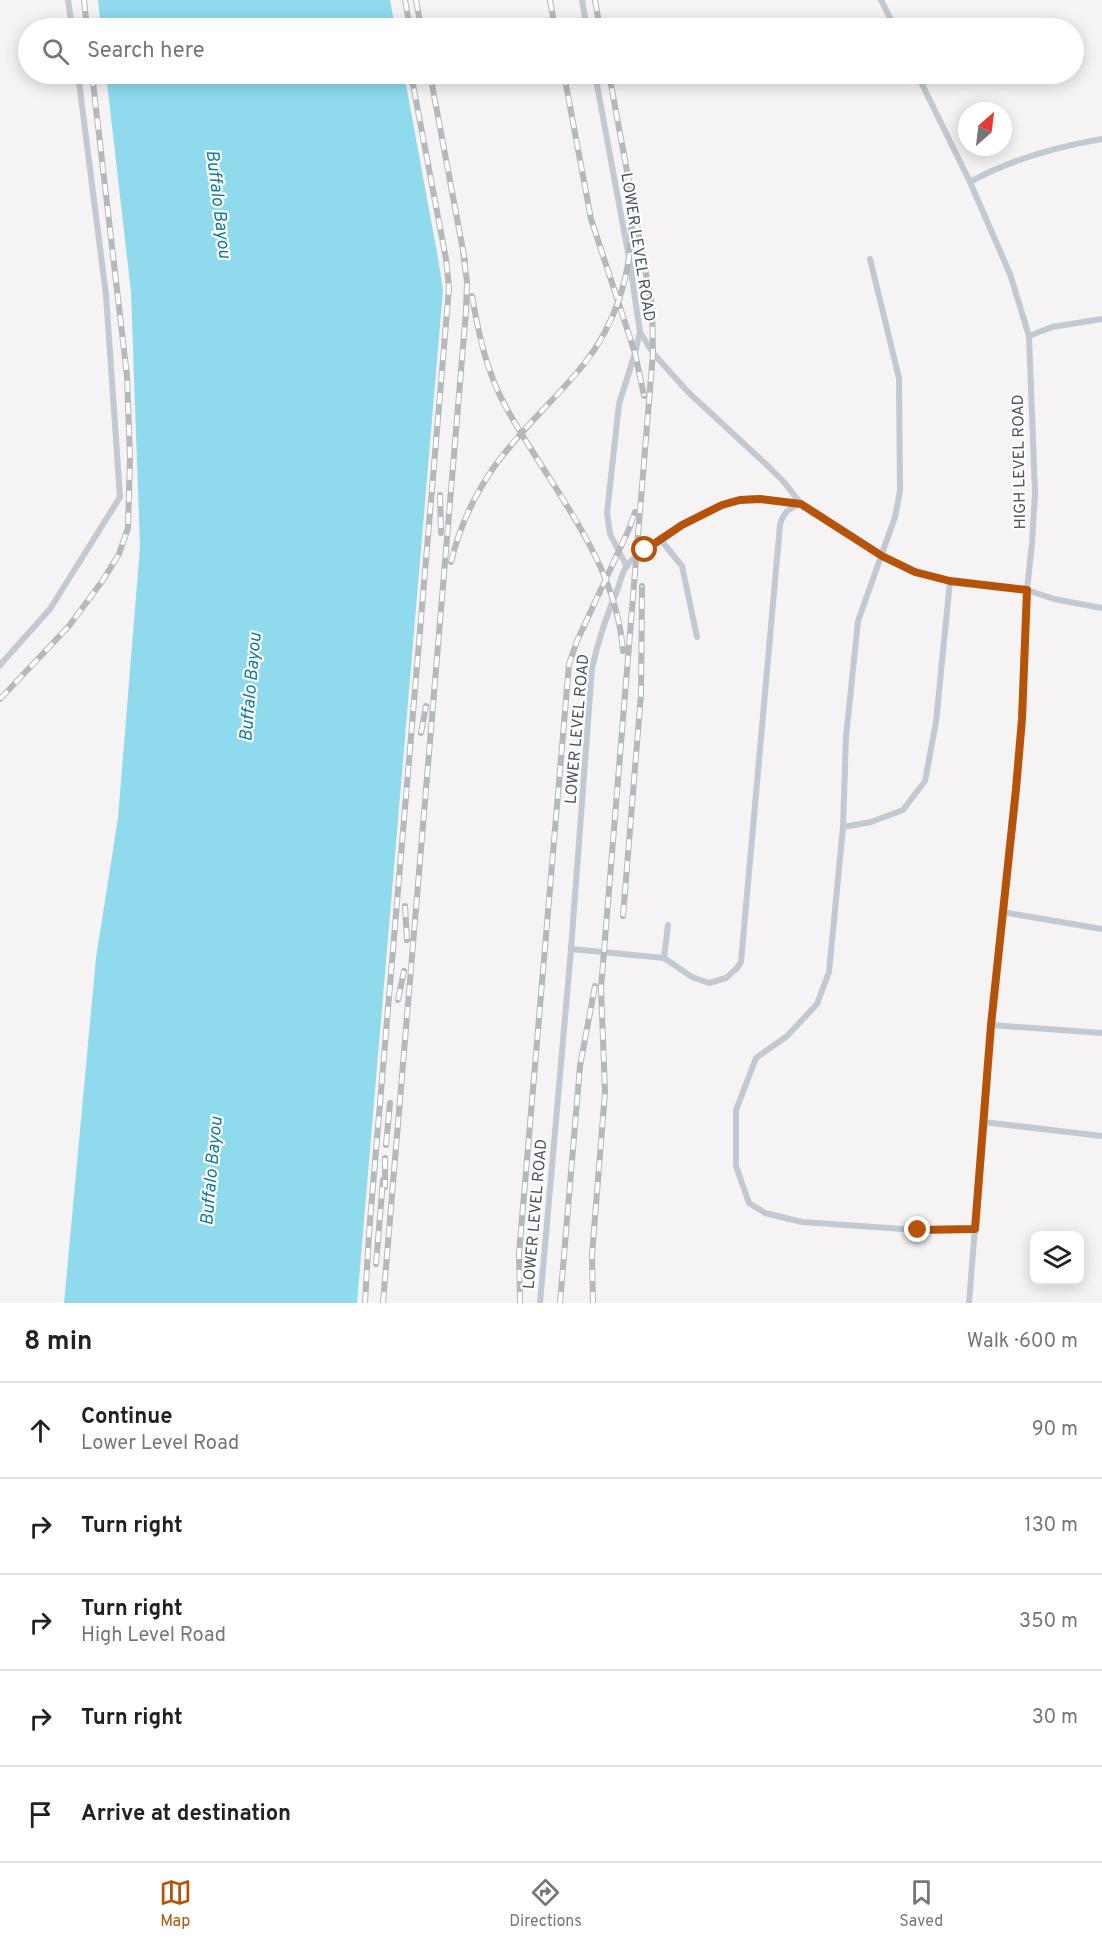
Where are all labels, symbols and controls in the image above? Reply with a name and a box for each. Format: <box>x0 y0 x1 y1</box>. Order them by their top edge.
search box <box>18 18 1084 84</box>
icon: search <box>39 35 72 68</box>
text: Search here <box>87 38 205 65</box>
north arrow <box>958 102 1012 156</box>
water label: Buffalo Bayou <box>199 149 236 260</box>
street label: LOWER LEVEL ROAD <box>615 171 659 323</box>
street label: HIGH LEVEL ROAD <box>1009 394 1031 530</box>
route start <box>631 536 657 562</box>
water label: Buffalo Bayou <box>235 632 268 743</box>
street label: LOWER LEVEL ROAD <box>561 653 595 805</box>
water label: Buffalo Bayou <box>196 1116 229 1227</box>
street label: LOWER LEVEL ROAD <box>519 1138 553 1290</box>
route end <box>904 1216 930 1242</box>
map controls <box>1030 1231 1084 1285</box>
button: layers <box>1030 1231 1084 1285</box>
text: 8 min <box>24 1326 92 1359</box>
text: Walk · 600 m <box>967 1329 1078 1355</box>
text: Continue <box>81 1404 172 1431</box>
icon: ahead <box>24 1414 57 1447</box>
text: 90 m <box>1032 1417 1078 1443</box>
text: Lower Level Road <box>81 1431 239 1457</box>
icon: right <box>24 1510 57 1543</box>
text: Turn right <box>81 1513 183 1540</box>
text: 130 m <box>1024 1513 1078 1539</box>
text: Turn right <box>81 1596 183 1623</box>
icon: right <box>24 1606 57 1639</box>
text: 350 m <box>1019 1609 1078 1635</box>
text: High Level Road <box>81 1623 226 1649</box>
icon: right <box>24 1702 57 1735</box>
text: Turn right <box>81 1705 183 1732</box>
text: 30 m <box>1032 1705 1078 1731</box>
icon: arrive <box>24 1798 57 1831</box>
text: Arrive at destination <box>81 1801 291 1828</box>
tab: Map <box>159 1876 192 1932</box>
tab: Directions <box>509 1876 582 1932</box>
tab: Saved <box>899 1876 943 1932</box>

